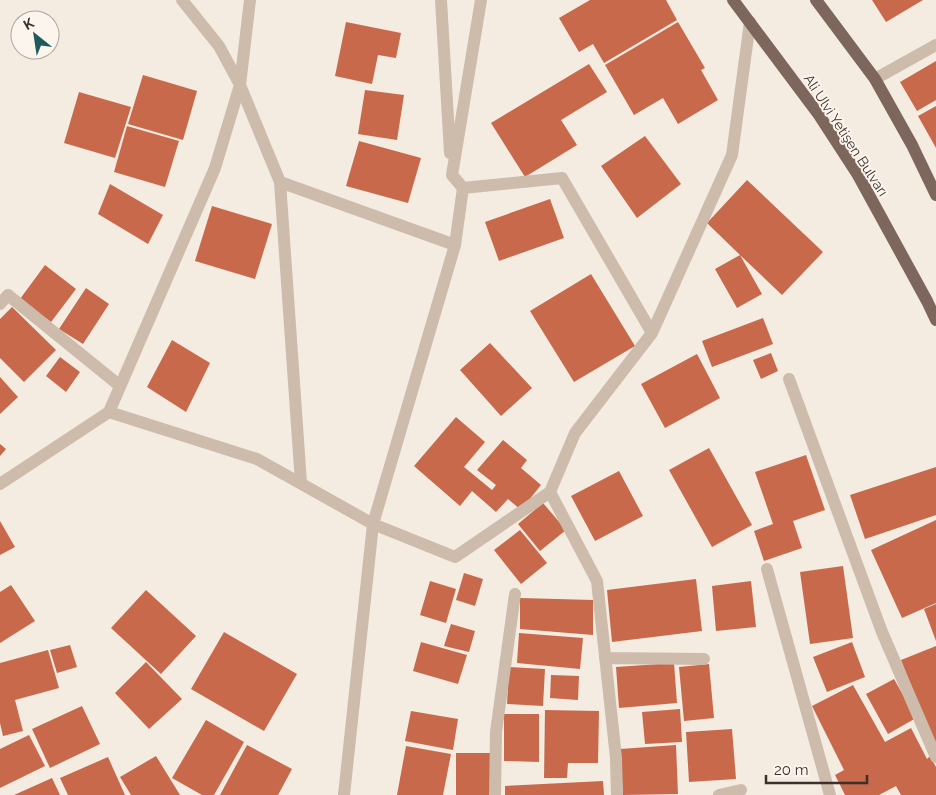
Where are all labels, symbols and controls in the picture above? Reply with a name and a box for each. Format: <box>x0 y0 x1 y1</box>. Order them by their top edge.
north arrow <box>10 10 60 60</box>
text: K <box>20 14 37 33</box>
street label: Ali Ulvi Yetişen Bulvarı <box>801 71 891 199</box>
scale bar <box>766 752 867 784</box>
text: 20 m <box>774 761 809 779</box>

